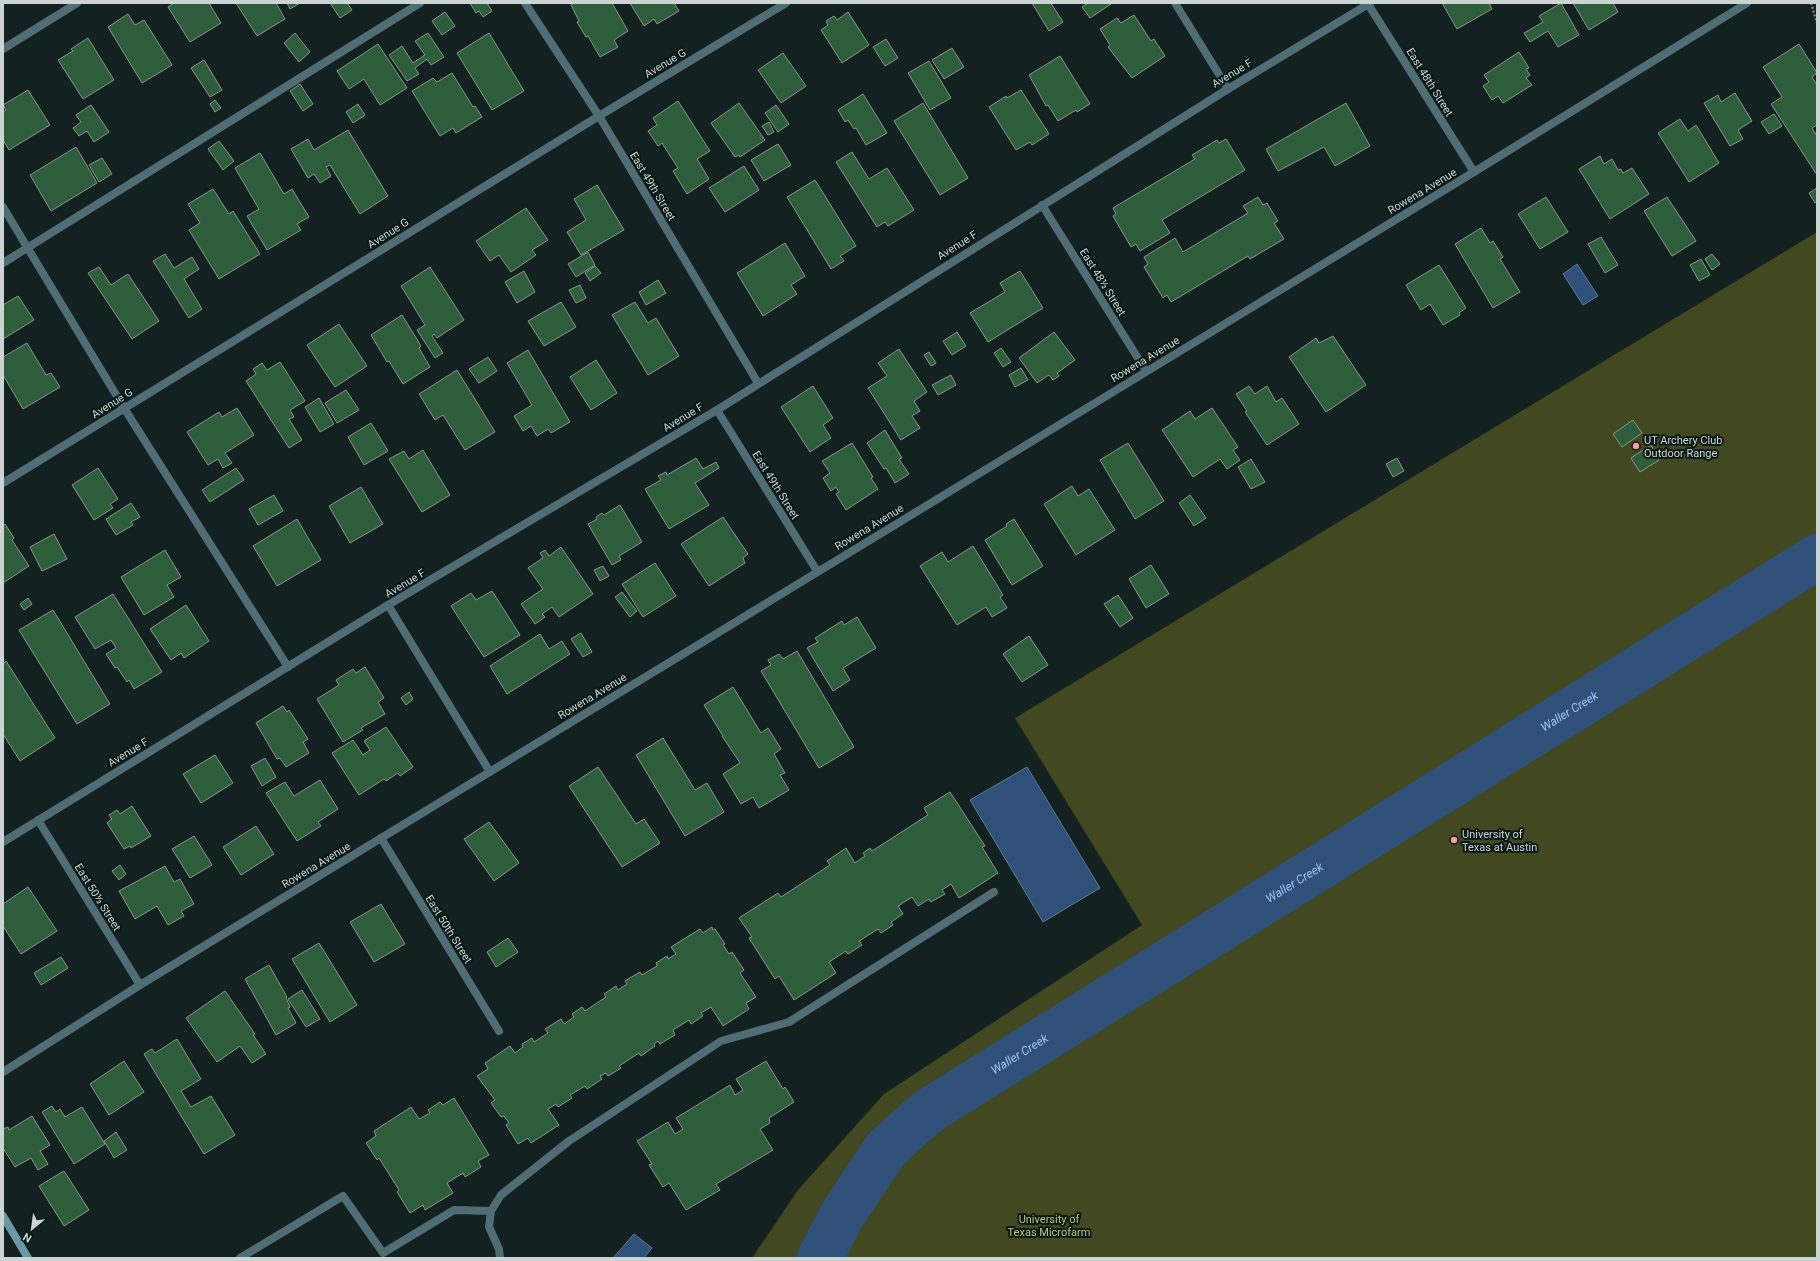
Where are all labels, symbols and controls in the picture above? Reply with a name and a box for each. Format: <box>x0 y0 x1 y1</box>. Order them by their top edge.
street label: Avenue G <box>642 46 688 81</box>
street label: East 48th Street <box>1403 46 1456 119</box>
street label: Avenue F <box>1210 56 1255 91</box>
street label: East 49th Street <box>627 149 678 223</box>
street label: Rowena Avenue <box>1386 166 1459 217</box>
street label: Avenue G <box>365 216 411 251</box>
street label: Avenue F <box>935 228 980 263</box>
street label: East 48½ Street <box>1077 246 1129 319</box>
street label: Rowena Avenue <box>1109 334 1182 385</box>
street label: Avenue G <box>89 386 135 421</box>
street label: Avenue F <box>661 400 706 435</box>
place label: UT Archery Club Outdoor Range <box>1644 434 1723 460</box>
marker: UT Archery Club Outdoor Range <box>1631 441 1641 451</box>
street label: East 49th Street <box>749 449 802 522</box>
street label: Rowena Avenue <box>833 502 906 553</box>
street label: Avenue F <box>383 566 428 601</box>
street label: Rowena Avenue <box>556 671 629 722</box>
water label: Waller Creek <box>1538 688 1602 734</box>
street label: Avenue F <box>106 735 151 770</box>
place label: University of Texas at Austin <box>1462 828 1537 854</box>
marker: University of Texas at Austin <box>1449 835 1459 845</box>
street label: Rowena Avenue <box>280 840 353 891</box>
water label: Waller Creek <box>1263 859 1327 906</box>
street label: East 50½ Street <box>72 861 124 934</box>
street label: East 50th Street <box>422 893 475 966</box>
water label: Waller Creek <box>988 1031 1052 1077</box>
north arrow <box>12 1209 52 1249</box>
park label: University of Texas Microfarm <box>1008 1213 1090 1239</box>
text: N <box>21 1230 34 1245</box>

